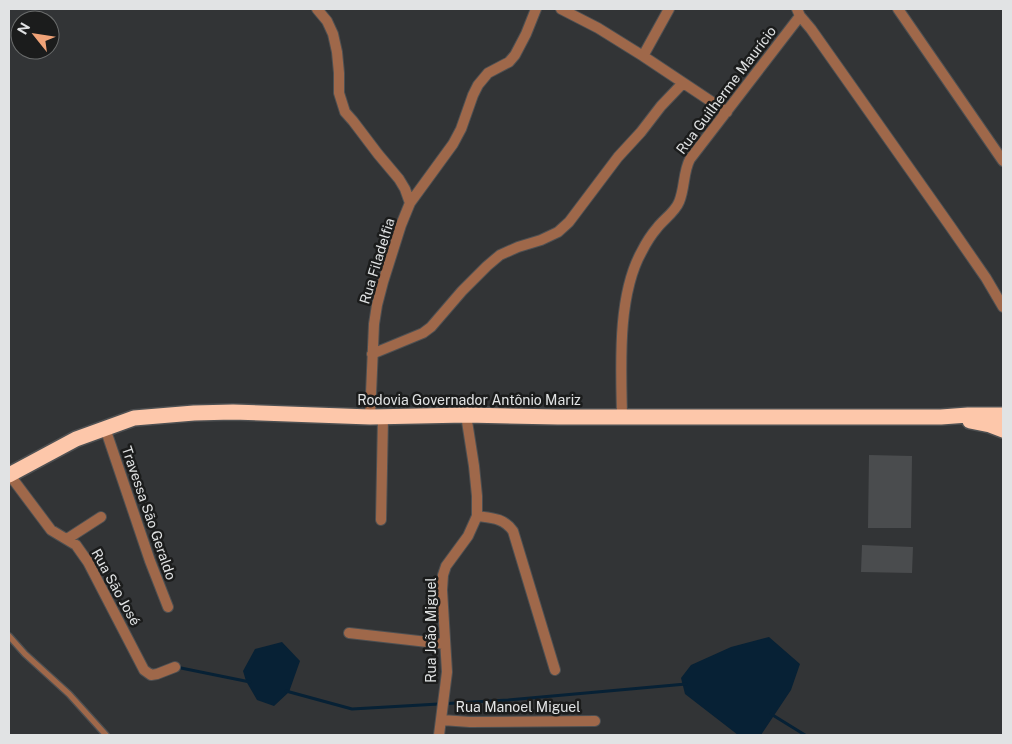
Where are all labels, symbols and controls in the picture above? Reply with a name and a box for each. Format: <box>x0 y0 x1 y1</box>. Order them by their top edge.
north arrow <box>10 10 60 60</box>
text: N <box>14 20 33 37</box>
street label: Rua Guilherme Maurício <box>673 23 779 157</box>
street label: Rua Filadelfia <box>356 216 398 306</box>
street label: Rodovia Governador Antônio Mariz <box>357 392 581 408</box>
street label: Travessa São Geraldo <box>119 444 179 582</box>
street label: Rua São José <box>88 546 144 628</box>
street label: Rua João Miguel <box>423 577 439 683</box>
street label: Rua Manoel Miguel <box>456 699 580 715</box>

